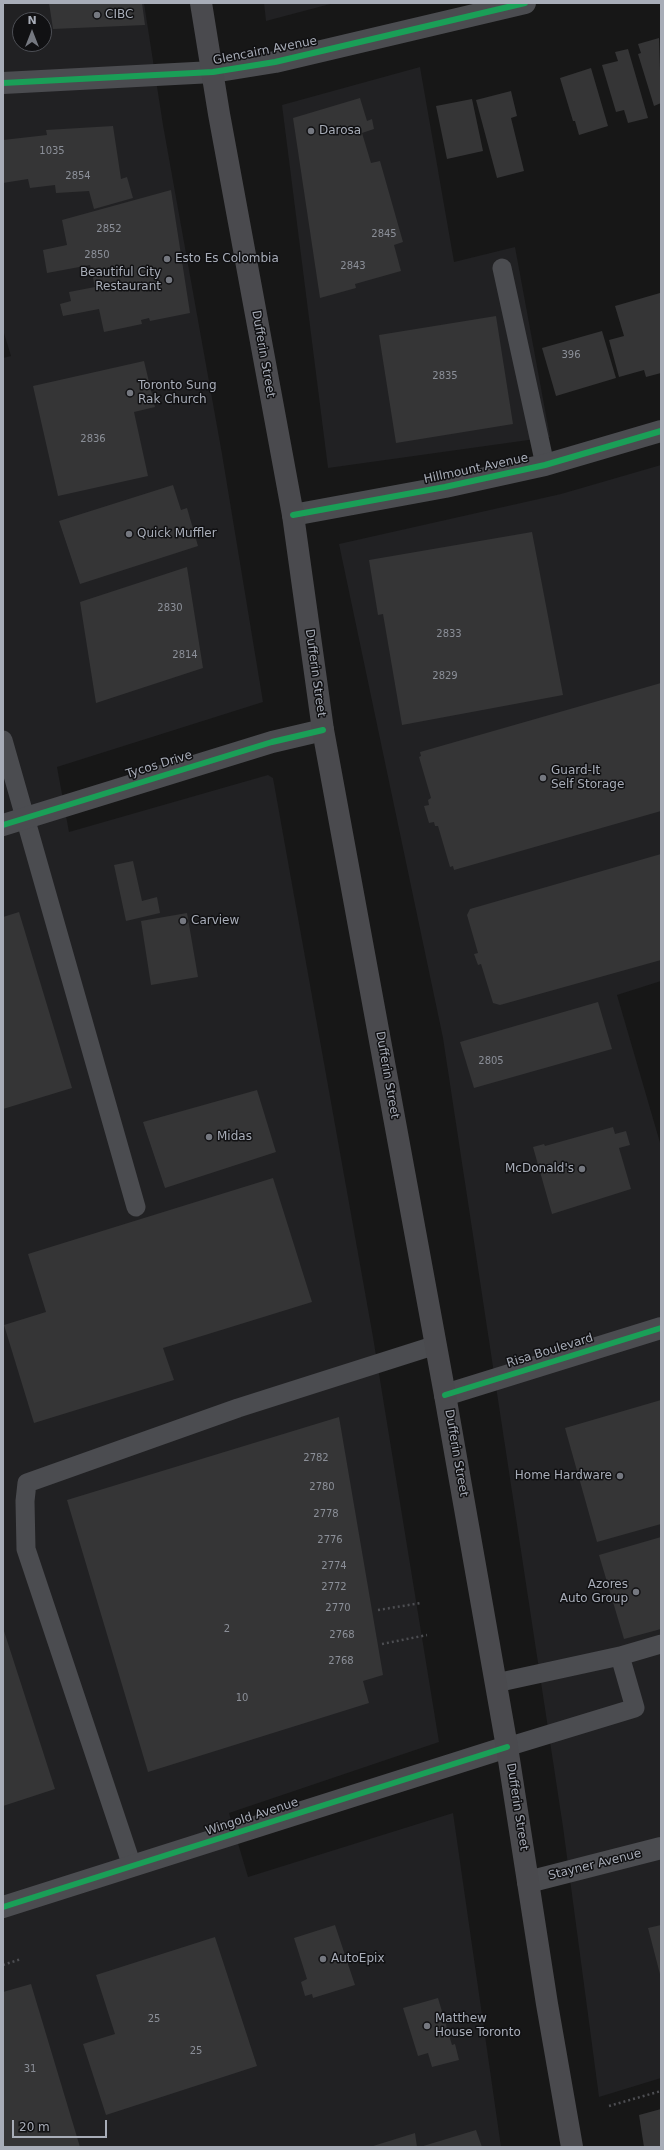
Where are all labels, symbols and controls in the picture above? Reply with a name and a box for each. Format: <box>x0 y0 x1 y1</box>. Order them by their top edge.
place label: CIBC <box>105 8 133 22</box>
marker: CIBC <box>92 10 102 20</box>
north arrow <box>12 12 52 52</box>
text: N <box>27 14 37 27</box>
street label: Glencairn Avenue <box>212 34 318 68</box>
place label: Darosa <box>319 124 361 138</box>
marker: Darosa <box>306 126 316 136</box>
house number: 1035 <box>39 145 65 157</box>
house number: 2854 <box>65 170 91 182</box>
house number: 2852 <box>96 223 122 235</box>
house number: 2845 <box>371 228 397 240</box>
house number: 2850 <box>84 249 110 261</box>
place label: Esto Es Colombia <box>175 252 279 266</box>
marker: Esto Es Colombia <box>162 254 172 264</box>
house number: 2843 <box>340 260 366 272</box>
place label: Beautiful City Restaurant <box>80 266 161 294</box>
marker: Beautiful City Restaurant <box>164 275 174 285</box>
street label: Dufferin Street <box>248 309 278 399</box>
house number: 396 <box>561 349 581 361</box>
house number: 2835 <box>432 370 458 382</box>
place label: Toronto Sung Rak Church <box>138 379 217 407</box>
marker: Toronto Sung Rak Church <box>125 388 135 398</box>
house number: 2836 <box>80 433 106 445</box>
street label: Hillmount Avenue <box>422 451 530 487</box>
place label: Quick Muffler <box>137 527 217 541</box>
marker: Quick Muffler <box>124 529 134 539</box>
house number: 2830 <box>157 602 183 614</box>
street label: Dufferin Street <box>302 628 328 718</box>
house number: 2833 <box>436 628 462 640</box>
house number: 2814 <box>172 649 198 661</box>
house number: 2829 <box>432 670 458 682</box>
street label: Tycos Drive <box>124 748 194 782</box>
place label: Guard-It Self Storage <box>551 764 624 792</box>
marker: Guard-It Self Storage <box>538 773 548 783</box>
place label: Carview <box>191 914 239 928</box>
marker: Carview <box>178 916 188 926</box>
street label: Dufferin Street <box>372 1030 402 1120</box>
house number: 2805 <box>478 1055 504 1067</box>
place label: Midas <box>217 1130 252 1144</box>
marker: Midas <box>204 1132 214 1142</box>
place label: McDonald's <box>505 1162 574 1176</box>
marker: McDonald's <box>577 1164 587 1174</box>
street label: Risa Boulevard <box>505 1331 595 1371</box>
street label: Dufferin Street <box>441 1408 471 1498</box>
house number: 2782 <box>303 1452 329 1464</box>
place label: Home Hardware <box>515 1469 612 1483</box>
marker: Home Hardware <box>615 1471 625 1481</box>
house number: 2780 <box>309 1481 335 1493</box>
house number: 2778 <box>313 1508 339 1520</box>
house number: 2776 <box>317 1534 343 1546</box>
house number: 2774 <box>321 1560 347 1572</box>
place label: Azores Auto Group <box>560 1578 628 1606</box>
house number: 2772 <box>321 1581 347 1593</box>
marker: Azores Auto Group <box>631 1587 641 1597</box>
house number: 2770 <box>325 1602 351 1614</box>
house number: 2 <box>224 1623 230 1635</box>
house number: 2768 <box>329 1629 355 1641</box>
house number: 2768 <box>328 1655 354 1667</box>
house number: 10 <box>236 1692 248 1704</box>
street label: Dufferin Street <box>503 1762 531 1852</box>
street label: Wingold Avenue <box>204 1795 300 1839</box>
street label: Stayner Avenue <box>547 1847 643 1883</box>
place label: AutoEpix <box>331 1952 384 1966</box>
marker: AutoEpix <box>318 1954 328 1964</box>
place label: Matthew House Toronto <box>435 2012 521 2040</box>
house number: 25 <box>148 2013 160 2025</box>
marker: Matthew House Toronto <box>422 2021 432 2031</box>
house number: 25 <box>190 2045 202 2057</box>
house number: 31 <box>24 2063 36 2075</box>
scale bar <box>14 2112 109 2138</box>
text: 20 m <box>19 2120 50 2134</box>

